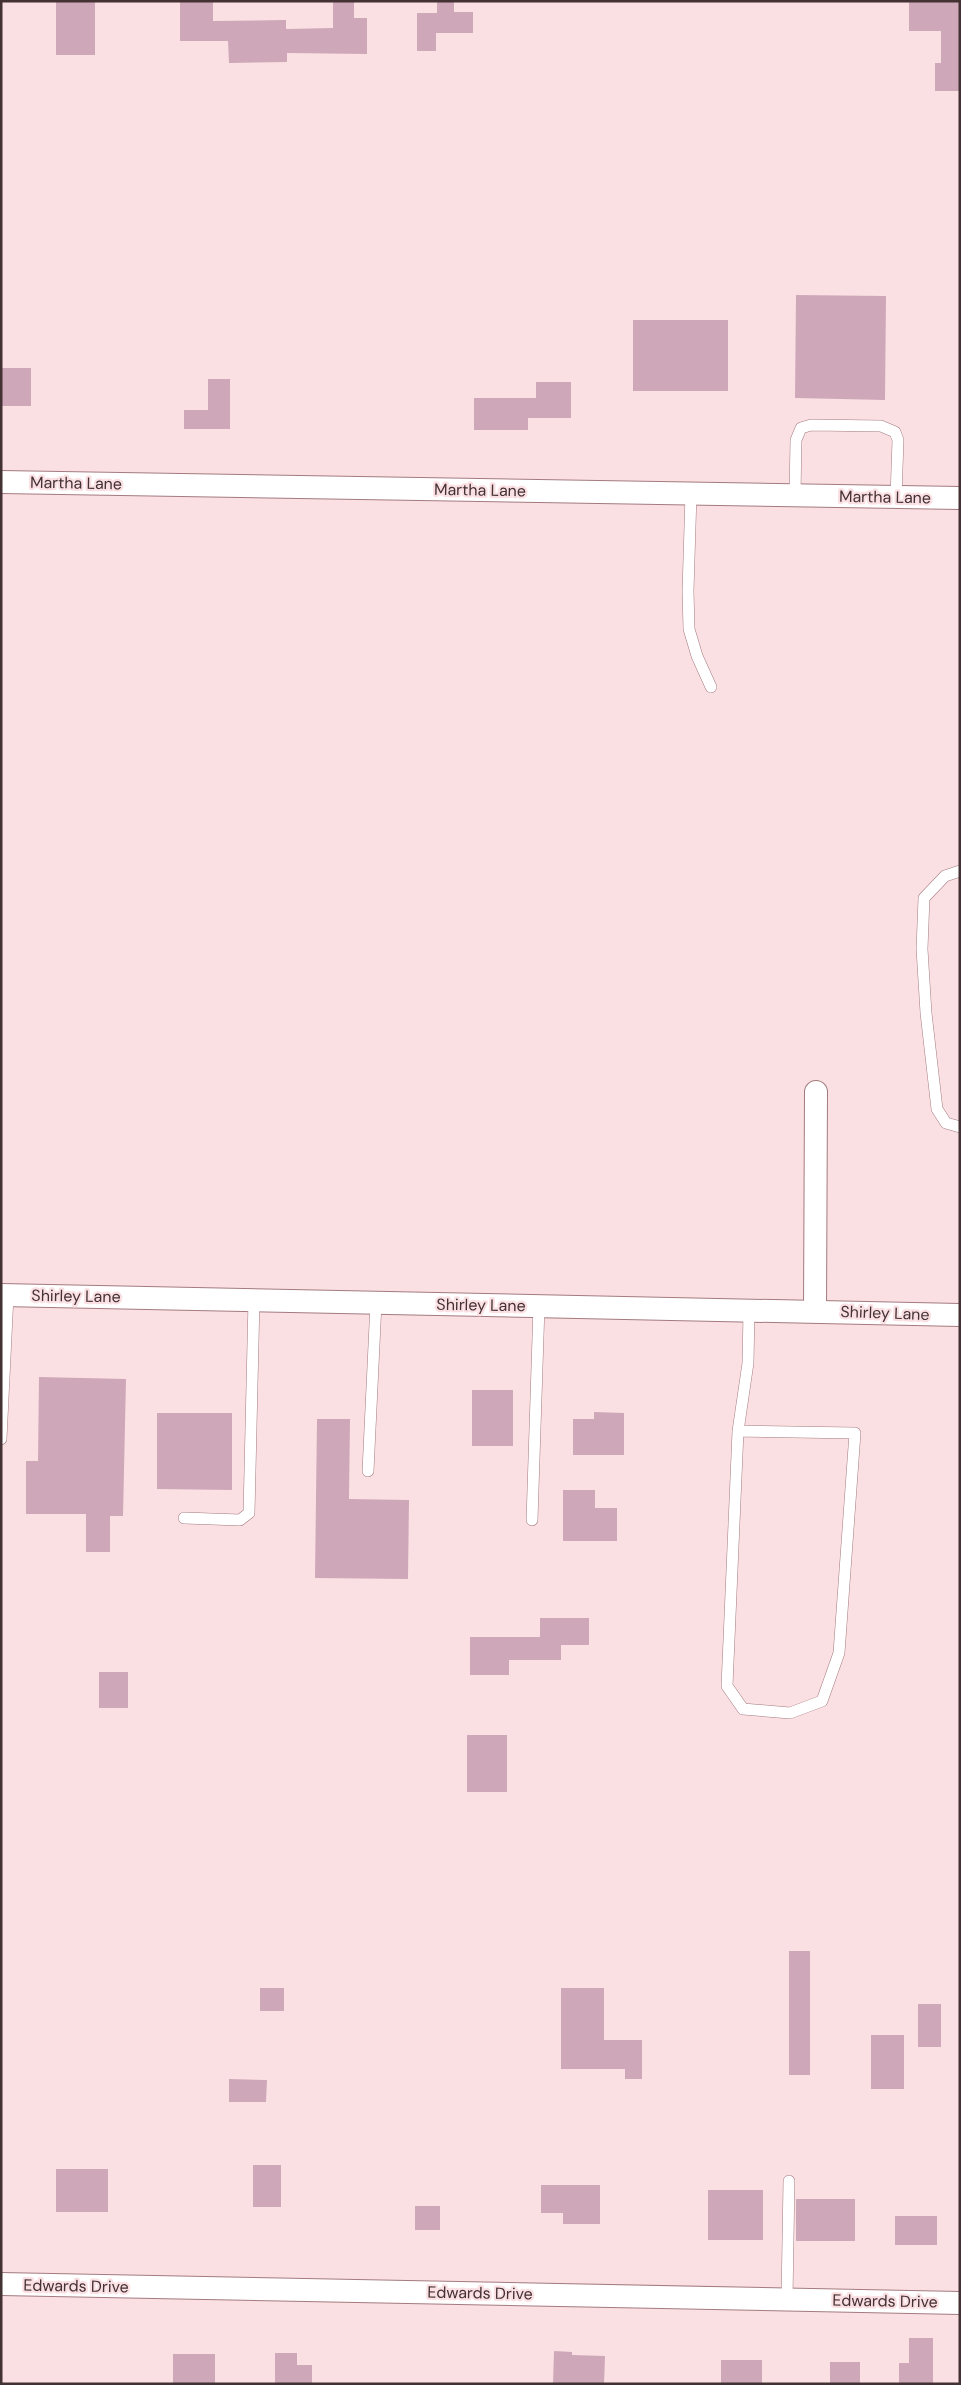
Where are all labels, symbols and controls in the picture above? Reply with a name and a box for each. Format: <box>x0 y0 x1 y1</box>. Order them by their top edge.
street label: Martha Lane <box>30 472 122 494</box>
street label: Martha Lane <box>434 479 526 501</box>
street label: Martha Lane <box>839 486 931 508</box>
street label: Shirley Lane <box>31 1285 121 1307</box>
street label: Shirley Lane <box>436 1294 526 1316</box>
street label: Shirley Lane <box>840 1301 930 1325</box>
street label: Edwards Drive <box>23 2275 129 2297</box>
street label: Edwards Drive <box>427 2282 533 2304</box>
street label: Edwards Drive <box>832 2290 938 2312</box>

